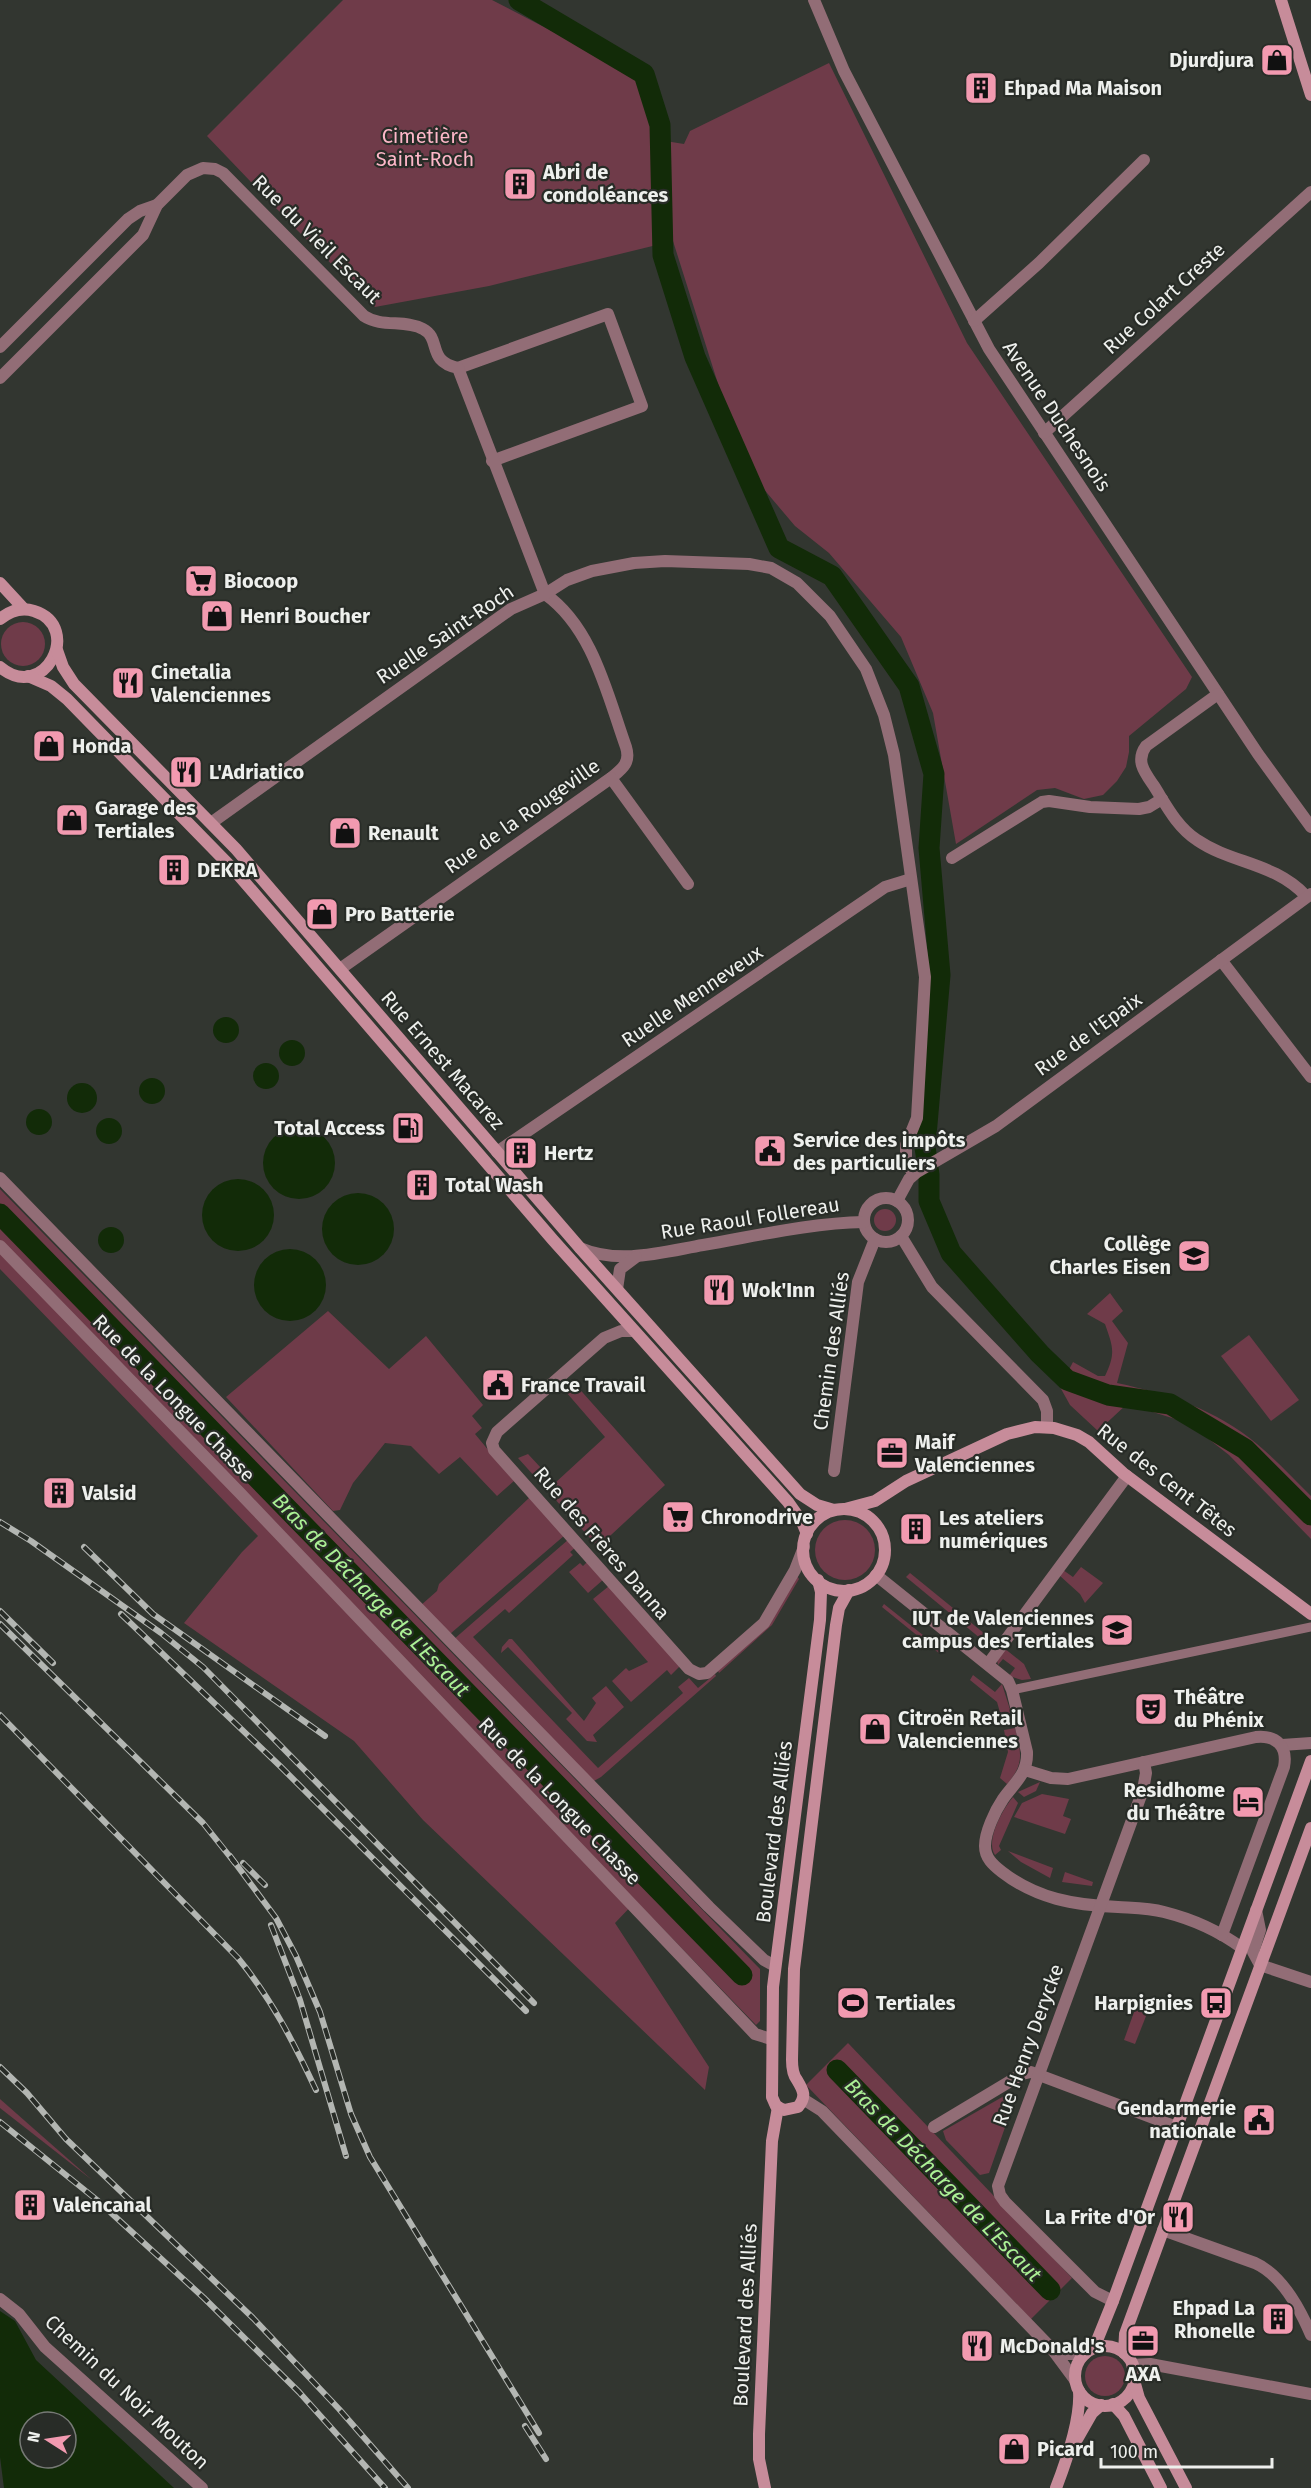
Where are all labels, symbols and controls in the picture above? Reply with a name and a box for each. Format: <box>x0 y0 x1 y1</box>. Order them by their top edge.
shop icon: Djurdjura <box>1259 42 1295 78</box>
place label: Djurdjura <box>1169 48 1254 72</box>
building icon: Ehpad Ma Maison <box>963 70 999 106</box>
place label: Ehpad Ma Maison <box>1004 76 1162 100</box>
park label: Cimetière Saint-Roch <box>376 124 474 171</box>
place label: Abri de condoléances <box>542 160 668 207</box>
building icon: Abri de condoléances <box>502 166 538 202</box>
street label: Rue du Vieil Escaut <box>248 170 387 309</box>
street label: Rue Colart Creste <box>1098 237 1230 359</box>
street label: Avenue Duchesnois <box>998 336 1116 496</box>
supermarket icon: Biocoop <box>183 563 219 599</box>
place label: Biocoop <box>224 569 298 593</box>
street label: Ruelle Saint-Roch <box>372 579 518 689</box>
shop icon: Henri Boucher <box>199 598 235 634</box>
place label: Henri Boucher <box>240 604 371 628</box>
place label: Cinetalia Valenciennes <box>150 660 271 707</box>
restaurant icon: Cinetalia Valenciennes <box>110 665 146 701</box>
shop icon: Honda <box>31 728 67 764</box>
place label: Honda <box>72 734 132 758</box>
street label: Rue de la Rougeville <box>440 753 604 879</box>
restaurant icon: L'Adriatico <box>168 754 204 790</box>
place label: L'Adriatico <box>209 760 304 784</box>
place label: Garage des Tertiales <box>95 796 196 843</box>
shop icon: Garage des Tertiales <box>54 802 90 838</box>
shop icon: Renault <box>327 815 363 851</box>
place label: Renault <box>368 821 439 845</box>
building icon: DEKRA <box>156 852 192 888</box>
place label: DEKRA <box>197 858 259 882</box>
shop icon: Pro Batterie <box>304 896 340 932</box>
place label: Pro Batterie <box>345 902 455 926</box>
street label: Ruelle Menneveux <box>617 940 767 1052</box>
street label: Rue Ernest Macarez <box>376 986 510 1134</box>
street label: Rue de l'Epaix <box>1030 987 1146 1081</box>
fuel station icon: Total Access <box>390 1110 426 1146</box>
place label: Total Access <box>274 1116 385 1140</box>
place label: Service des impôts des particuliers <box>793 1128 966 1175</box>
public building icon: Service des impôts des particuliers <box>752 1133 788 1169</box>
building icon: Hertz <box>503 1135 539 1171</box>
place label: Hertz <box>544 1141 593 1165</box>
building icon: Total Wash <box>404 1167 440 1203</box>
place label: Total Wash <box>445 1173 544 1197</box>
street label: Rue Raoul Follereau <box>659 1192 841 1244</box>
place label: Collège Charles Eisen <box>1050 1232 1171 1279</box>
school or university icon: Collège Charles Eisen <box>1176 1238 1212 1274</box>
street label: Chemin des Alliés <box>808 1270 854 1432</box>
restaurant icon: Wok'Inn <box>701 1272 737 1308</box>
place label: Wok'Inn <box>742 1278 815 1302</box>
street label: Rue de la Longue Chasse <box>88 1309 260 1487</box>
public building icon: France Travail <box>480 1367 516 1403</box>
place label: France Travail <box>521 1373 645 1397</box>
street label: Rue des Cent Têtes <box>1092 1418 1242 1542</box>
place label: Maif Valenciennes <box>914 1430 1035 1477</box>
office icon: Maif Valenciennes <box>874 1435 910 1471</box>
street label: Rue des Frères Danna <box>529 1461 675 1625</box>
building icon: Valsid <box>41 1475 77 1511</box>
place label: Valsid <box>81 1481 137 1505</box>
water label: Bras de Décharge de L'Escaut <box>267 1488 475 1703</box>
supermarket icon: Chronodrive <box>660 1499 696 1535</box>
place label: Chronodrive <box>701 1505 813 1529</box>
place label: Les ateliers numériques <box>939 1506 1048 1553</box>
building icon: Les ateliers numériques <box>898 1511 934 1547</box>
place label: IUT de Valenciennes campus des Tertiales <box>902 1606 1094 1653</box>
school or university icon: IUT de Valenciennes campus des Tertiales <box>1099 1612 1135 1648</box>
place label: Théâtre du Phénix <box>1174 1685 1265 1732</box>
theatre icon: Théâtre du Phénix <box>1133 1691 1169 1727</box>
place label: Citroën Retail Valenciennes <box>897 1706 1022 1753</box>
shop icon: Citroën Retail Valenciennes <box>857 1711 893 1747</box>
street label: Rue de la Longue Chasse <box>474 1712 646 1890</box>
street label: Boulevard des Alliés <box>751 1740 797 1924</box>
place label: Residhome du Théâtre <box>1123 1778 1225 1825</box>
hotel icon: Residhome du Théâtre <box>1230 1784 1266 1820</box>
street label: Rue Henry Derycke <box>988 1961 1068 2129</box>
sports icon: Tertiales <box>835 1985 871 2021</box>
bus stop icon: Harpignies <box>1198 1985 1234 2021</box>
place label: Tertiales <box>876 1991 956 2015</box>
place label: Harpignies <box>1094 1991 1193 2015</box>
water label: Bras de Décharge de L'Escaut <box>839 2073 1047 2288</box>
place label: Gendarmerie nationale <box>1117 2096 1236 2143</box>
public building icon: Gendarmerie nationale <box>1241 2102 1277 2138</box>
building icon: Valencanal <box>12 2187 48 2223</box>
place label: Valencanal <box>52 2193 151 2217</box>
restaurant icon: La Frite d'Or <box>1160 2199 1196 2235</box>
place label: La Frite d'Or <box>1045 2205 1156 2229</box>
street label: Boulevard des Alliés <box>728 2223 762 2407</box>
place label: Ehpad La Rhonelle <box>1172 2296 1255 2343</box>
building icon: Ehpad La Rhonelle <box>1260 2301 1296 2337</box>
street label: Chemin du Noir Mouton <box>40 2310 214 2474</box>
office icon: AXA <box>1125 2323 1161 2359</box>
restaurant icon: McDonald's <box>959 2328 995 2364</box>
place label: McDonald's <box>1000 2334 1105 2358</box>
place label: AXA <box>1124 2362 1162 2386</box>
north arrow <box>18 2410 78 2470</box>
text: N <box>23 2430 44 2444</box>
shop icon: Picard <box>996 2431 1032 2467</box>
scale bar <box>1101 2431 1272 2469</box>
place label: Picard <box>1037 2437 1094 2461</box>
text: 100 m <box>1110 2441 1158 2463</box>

